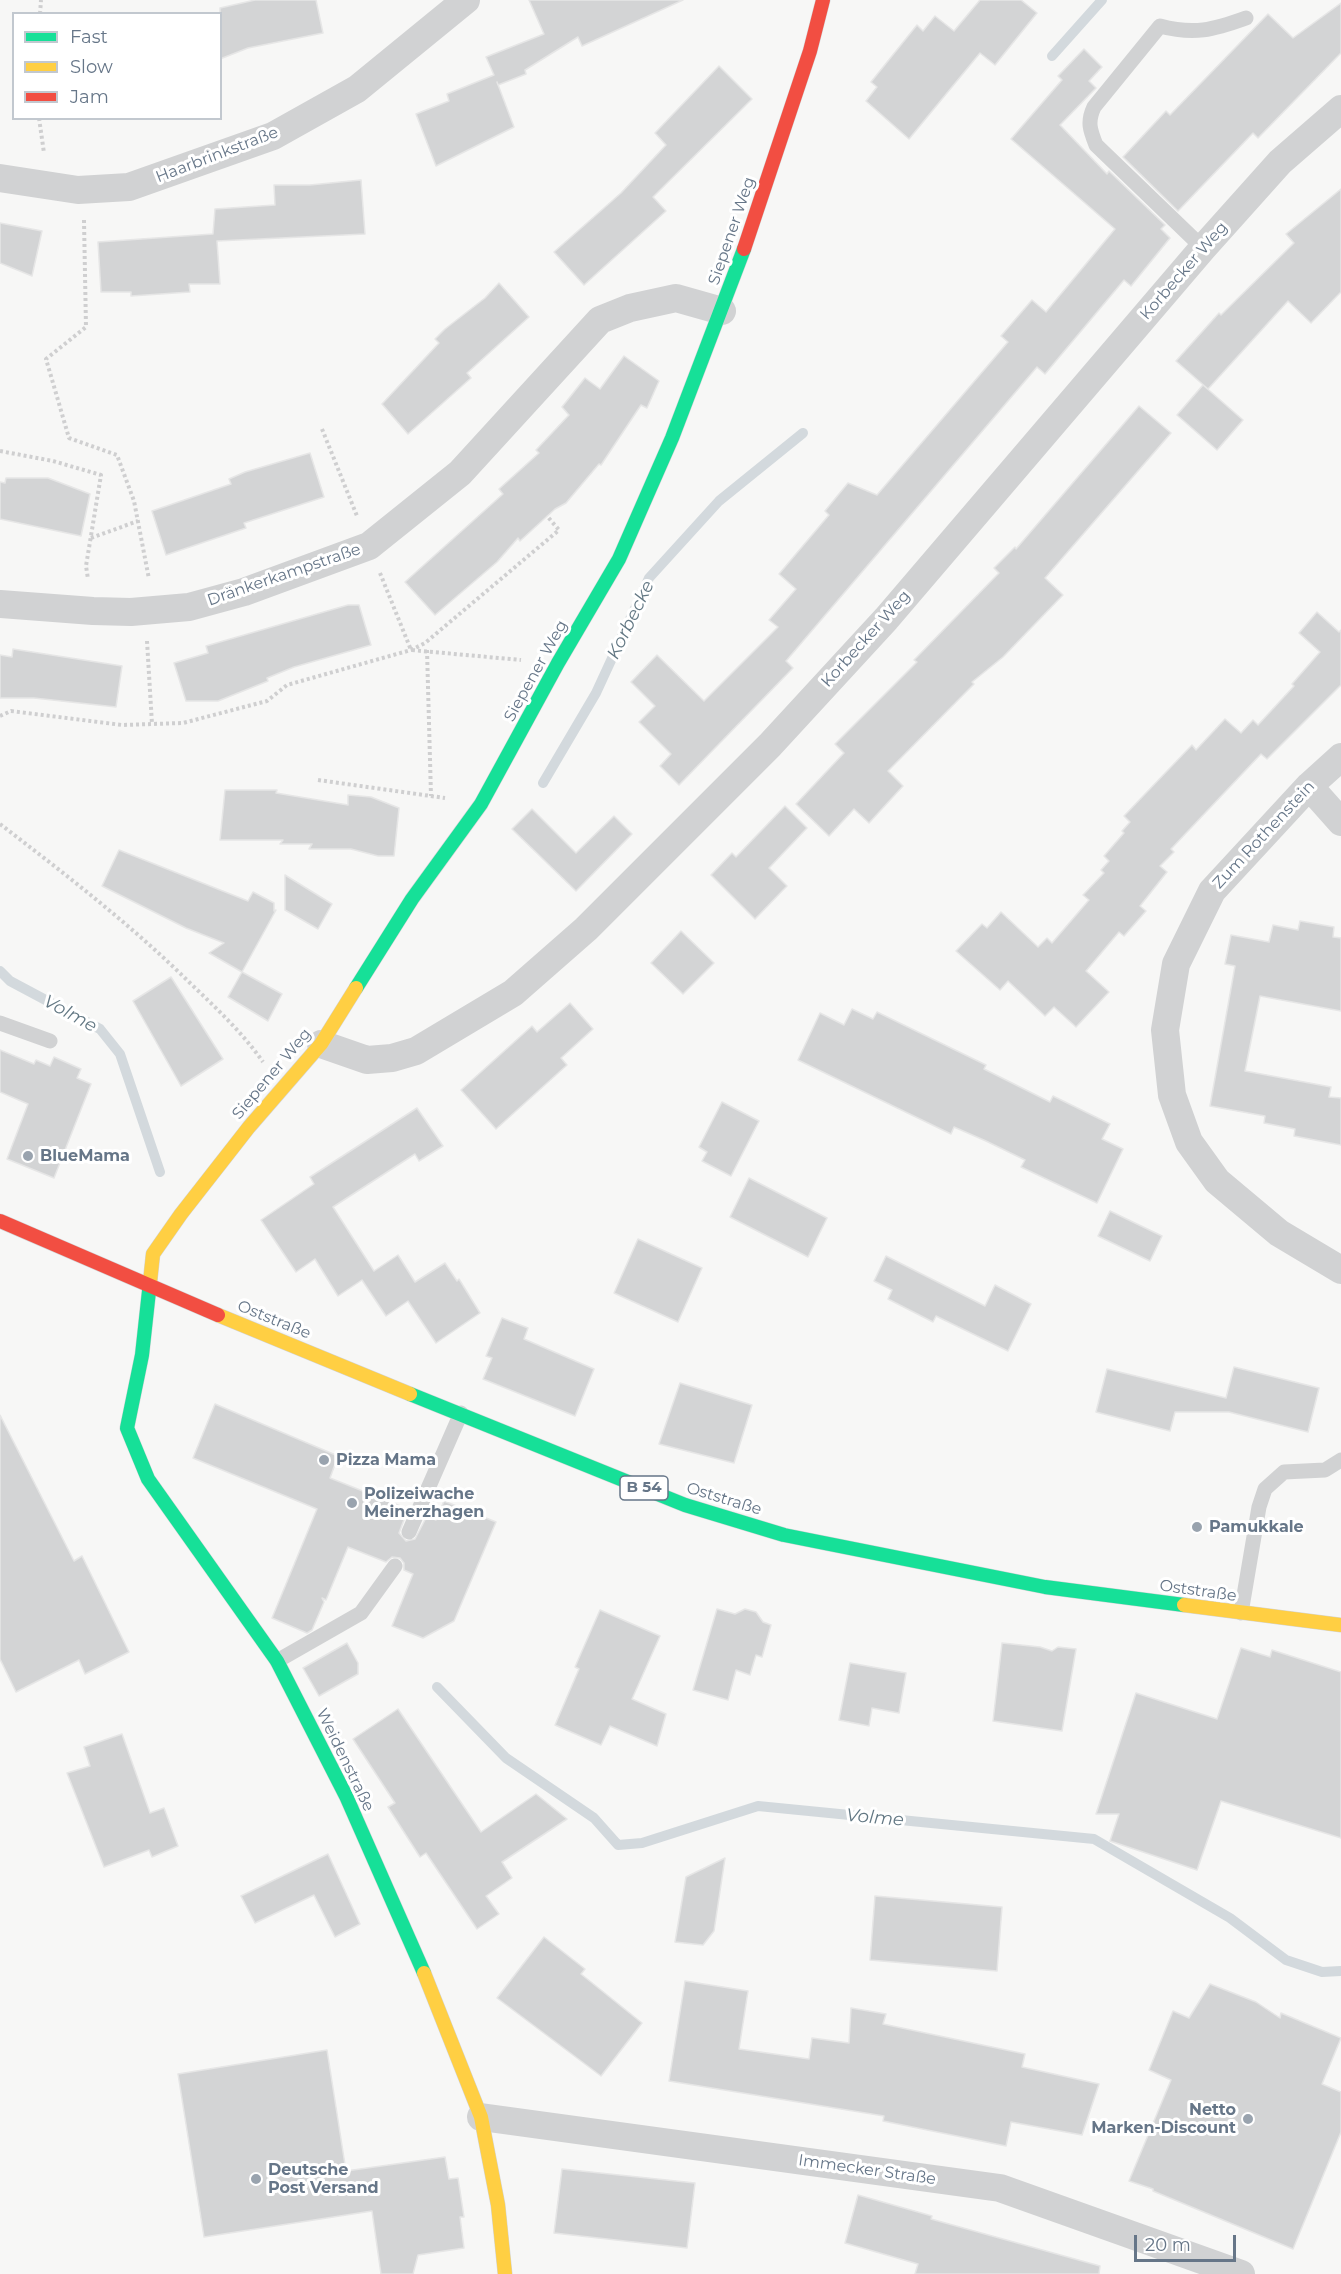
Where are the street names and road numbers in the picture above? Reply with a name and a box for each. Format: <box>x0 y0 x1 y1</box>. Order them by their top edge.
street label: Haarbrinkstraße <box>153 123 281 187</box>
street label: Siepener Weg <box>705 174 759 288</box>
street label: Korbecker Weg <box>1136 218 1232 324</box>
street label: Dränkerkampstraße <box>205 540 363 610</box>
street label: Korbecker Weg <box>817 587 915 691</box>
street label: Siepener Weg <box>500 617 572 725</box>
street label: Zum Rothenstein <box>1209 777 1319 893</box>
street label: Siepener Weg <box>228 1025 316 1123</box>
street label: Oststraße <box>234 1297 314 1343</box>
road number: B 54 <box>620 1476 668 1500</box>
street label: Oststraße <box>684 1478 764 1520</box>
street label: Oststraße <box>1158 1576 1238 1606</box>
street label: Weidenstraße <box>312 1705 378 1815</box>
street label: Immecker Straße <box>797 2151 937 2189</box>

